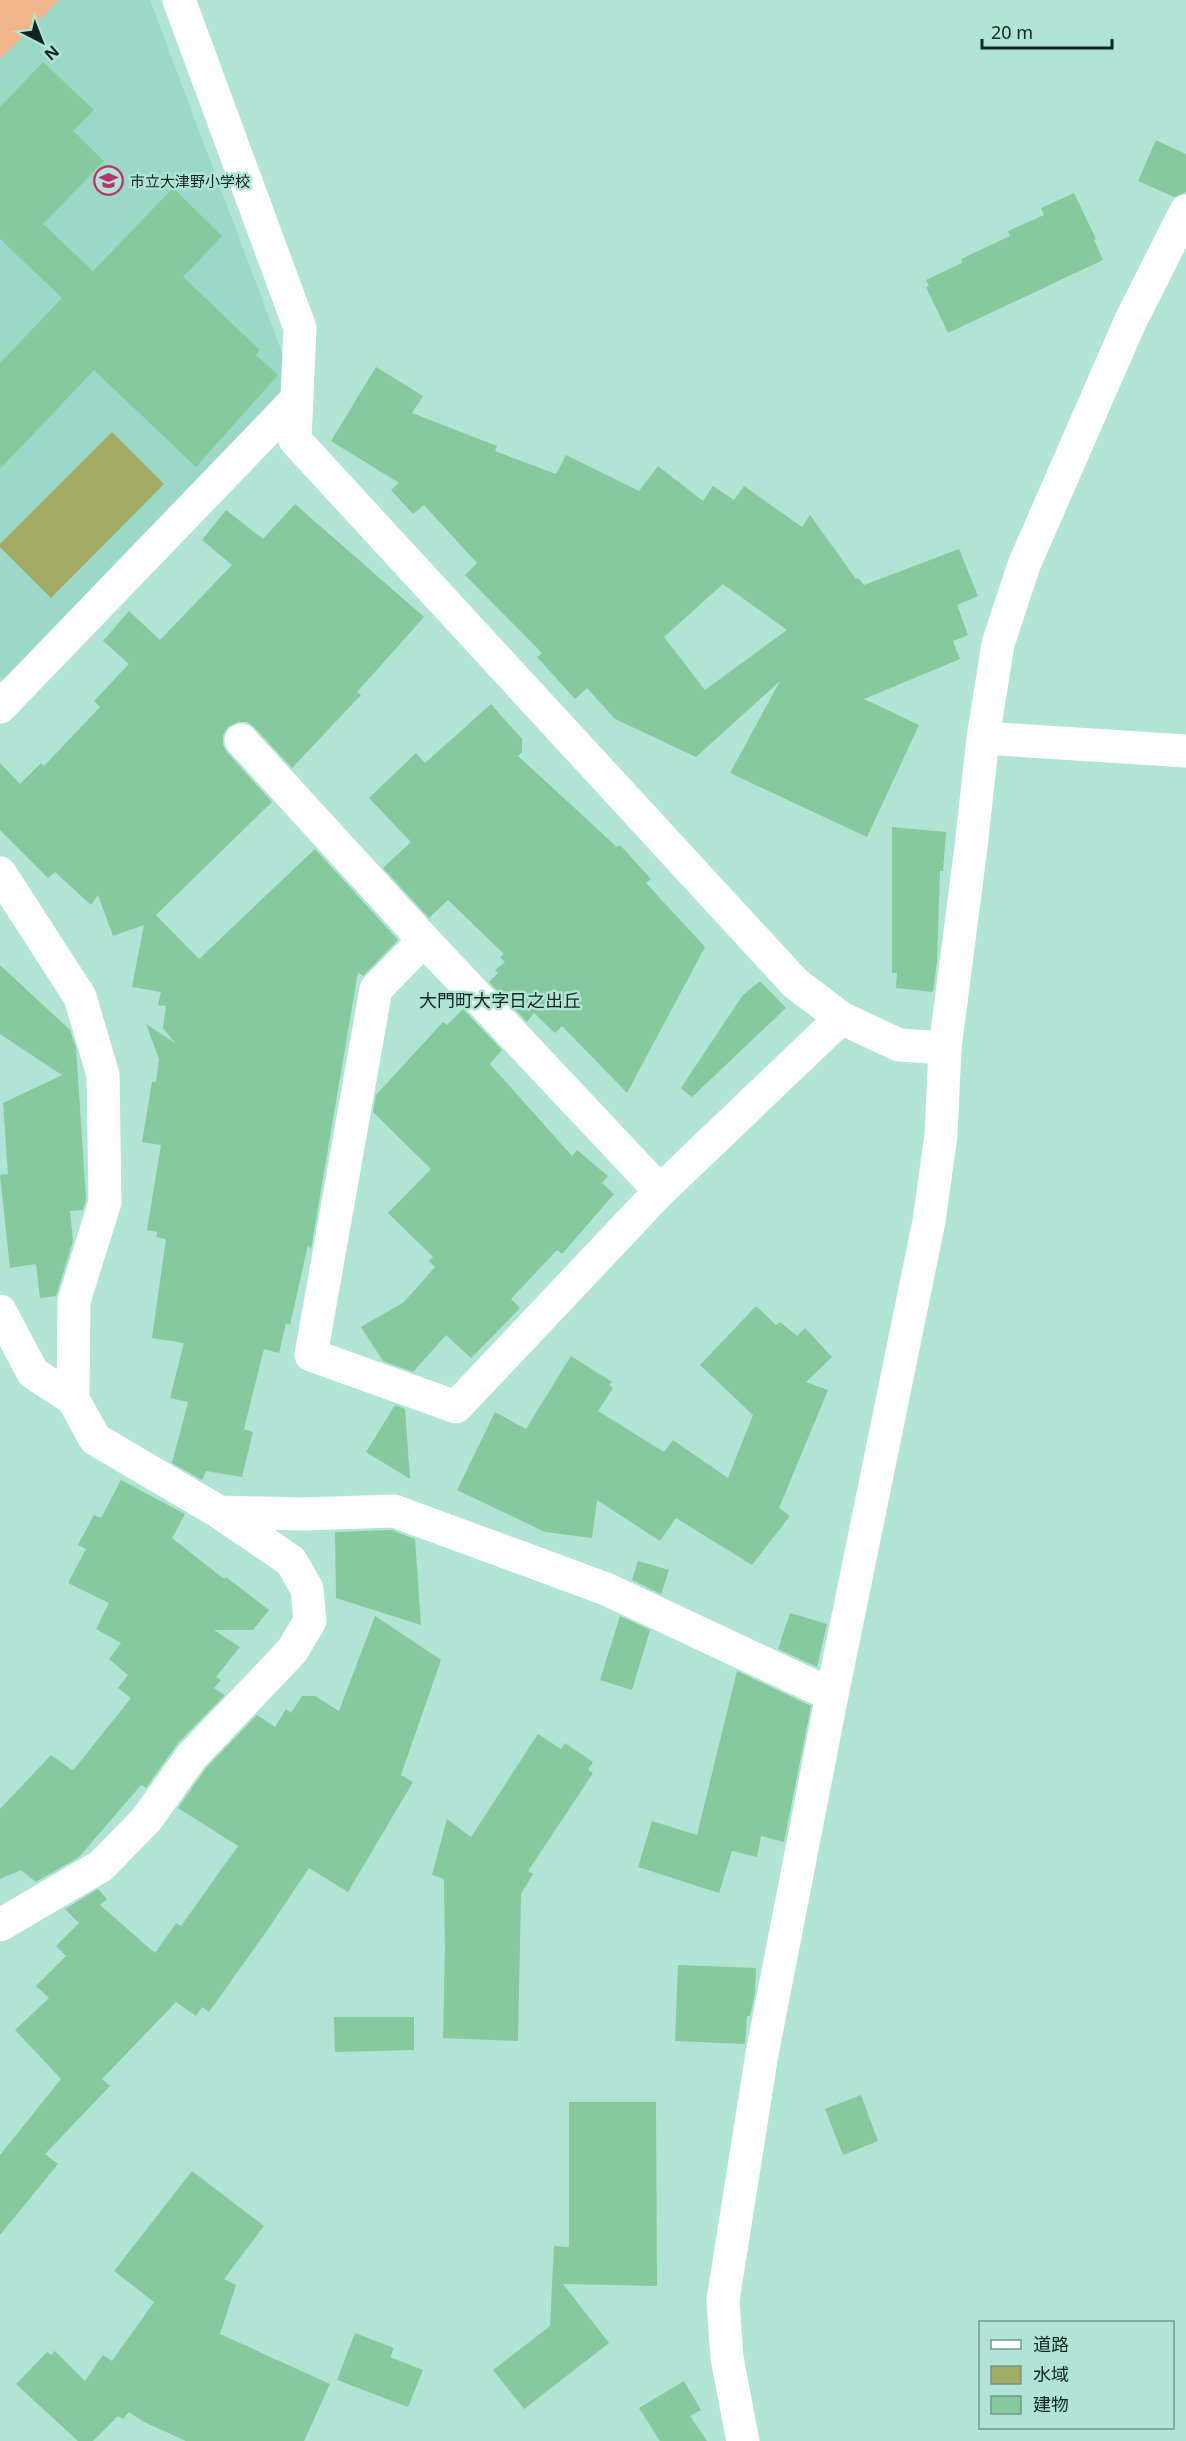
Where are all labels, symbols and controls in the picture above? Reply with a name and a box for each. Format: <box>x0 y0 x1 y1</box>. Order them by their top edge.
north arrow <box>12 12 72 72</box>
scale bar <box>982 12 1112 50</box>
text: 20 m <box>991 20 1033 44</box>
text: N <box>40 41 64 66</box>
school or university icon: 市立大津野小学校 <box>93 165 125 197</box>
place label: 市立大津野小学校 <box>130 171 250 191</box>
district label: 大門町大字日之出丘 <box>419 988 581 1012</box>
legend <box>979 2321 1174 2429</box>
text: 道路 <box>1033 2332 1069 2356</box>
text: 水域 <box>1033 2362 1069 2386</box>
text: 建物 <box>1033 2392 1069 2416</box>

